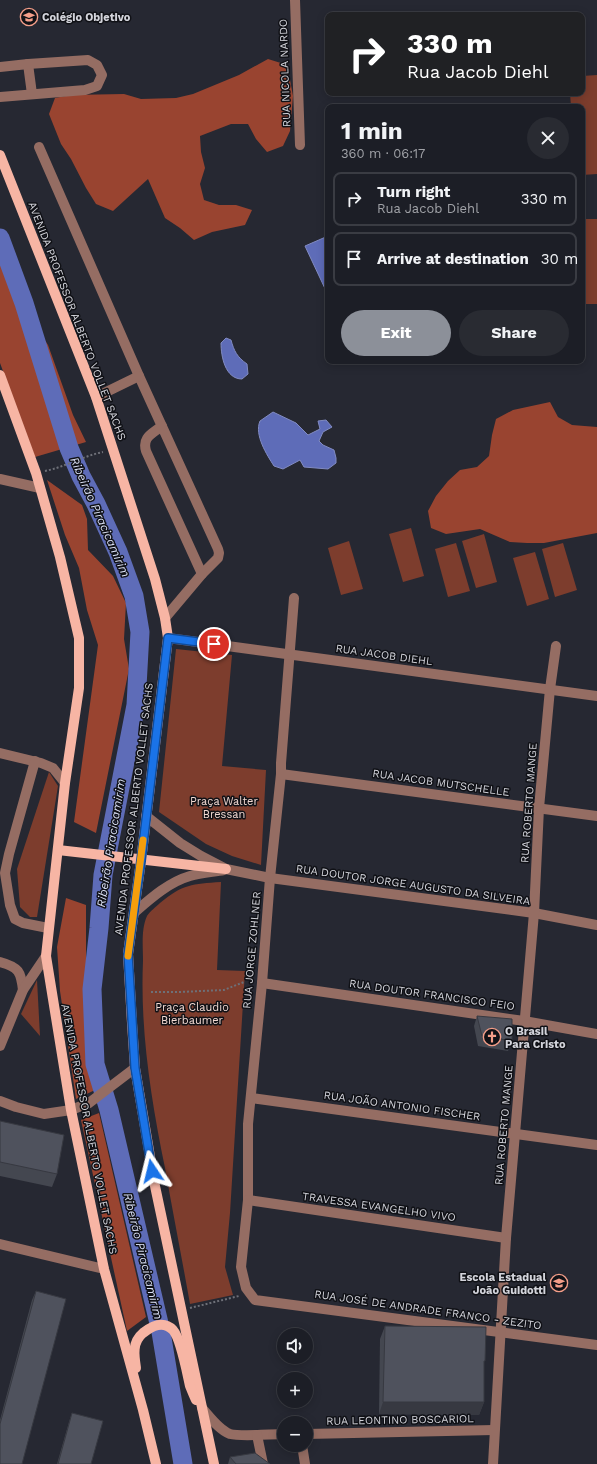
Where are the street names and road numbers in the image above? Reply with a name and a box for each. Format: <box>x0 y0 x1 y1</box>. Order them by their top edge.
street label: RUA NICOLA NARDO <box>277 19 293 127</box>
street label: AVENIDA PROFESSOR ALBERTO VOLLET SACHS <box>25 200 129 442</box>
street label: RUA JACOB DIEHL <box>335 642 434 668</box>
street label: AVENIDA PROFESSOR ALBERTO VOLLET SACHS <box>112 682 156 936</box>
street label: RUA ROBERTO MANGE <box>518 743 540 863</box>
street label: RUA JACOB MUTSCHELLE <box>372 767 510 799</box>
street label: RUA DOUTOR JORGE AUGUSTO DA SILVEIRA <box>295 862 531 908</box>
street label: RUA JORGE ZOHLNER <box>240 891 264 1009</box>
street label: RUA DOUTOR FRANCISCO FEIO <box>348 977 516 1013</box>
street label: AVENIDA PROFESSOR ALBERTO VOLLET SACHS <box>58 1003 120 1255</box>
street label: RUA ROBERTO MANGE <box>492 1065 516 1185</box>
street label: RUA JOÃO ANTONIO FISCHER <box>323 1089 481 1123</box>
street label: TRAVESSA EVANGELHO VIVO <box>301 1190 457 1224</box>
street label: RUA JOSÉ DE ANDRADE FRANCO - ZEZITO <box>314 1287 543 1332</box>
street label: RUA LEONTINO BOSCARIOL <box>326 1412 474 1428</box>

